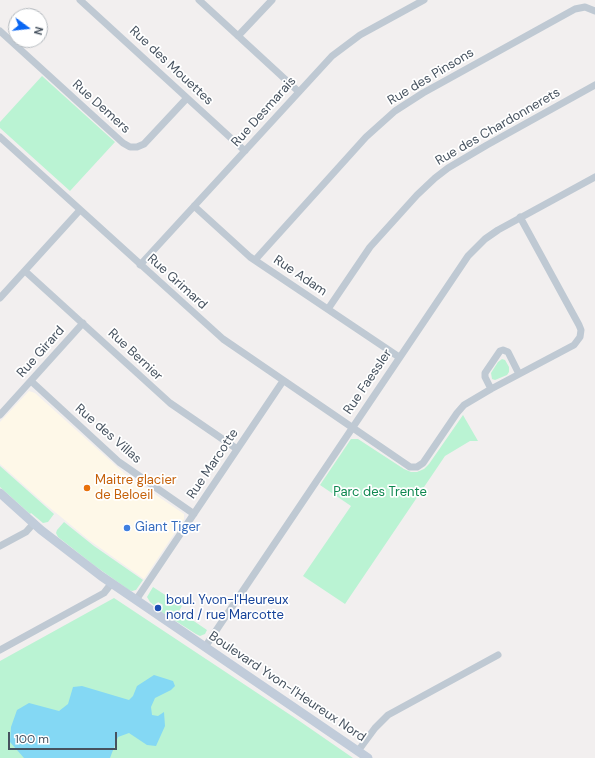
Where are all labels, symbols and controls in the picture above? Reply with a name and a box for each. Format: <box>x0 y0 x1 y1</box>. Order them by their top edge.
north arrow <box>8 8 48 48</box>
street label: Rue des Mouettes <box>126 23 216 109</box>
text: N <box>31 25 46 37</box>
street label: Rue des Pinsons <box>385 45 477 109</box>
street label: Rue Desmarais <box>228 74 300 150</box>
street label: Rue Demers <box>69 77 133 137</box>
street label: Rue des Chardonnerets <box>433 85 563 169</box>
street label: Rue Grimard <box>144 251 210 313</box>
street label: Rue Adam <box>270 252 330 300</box>
street label: Rue Girard <box>14 323 68 381</box>
street label: Rue Bernier <box>105 326 165 384</box>
street label: Rue Faessler <box>341 346 395 418</box>
street label: Rue des Villas <box>72 401 144 467</box>
street label: Rue Marcotte <box>184 426 242 502</box>
place label: Maitre glacier de Beloeil <box>95 473 177 504</box>
marker: Maitre glacier de Beloeil <box>82 483 92 493</box>
park label: Parc des Trente <box>333 485 427 501</box>
place label: Giant Tiger <box>135 520 201 536</box>
marker: Giant Tiger <box>122 523 132 533</box>
place label: boul. Yvon-l'Heureux nord / rue Marcotte <box>166 593 288 624</box>
marker: boul. Yvon-l'Heureux nord / rue Marcotte <box>153 603 163 613</box>
street label: Boulevard Yvon-l'Heureux Nord <box>206 629 368 745</box>
scale bar <box>10 724 119 750</box>
text: 100 m <box>15 731 49 747</box>

